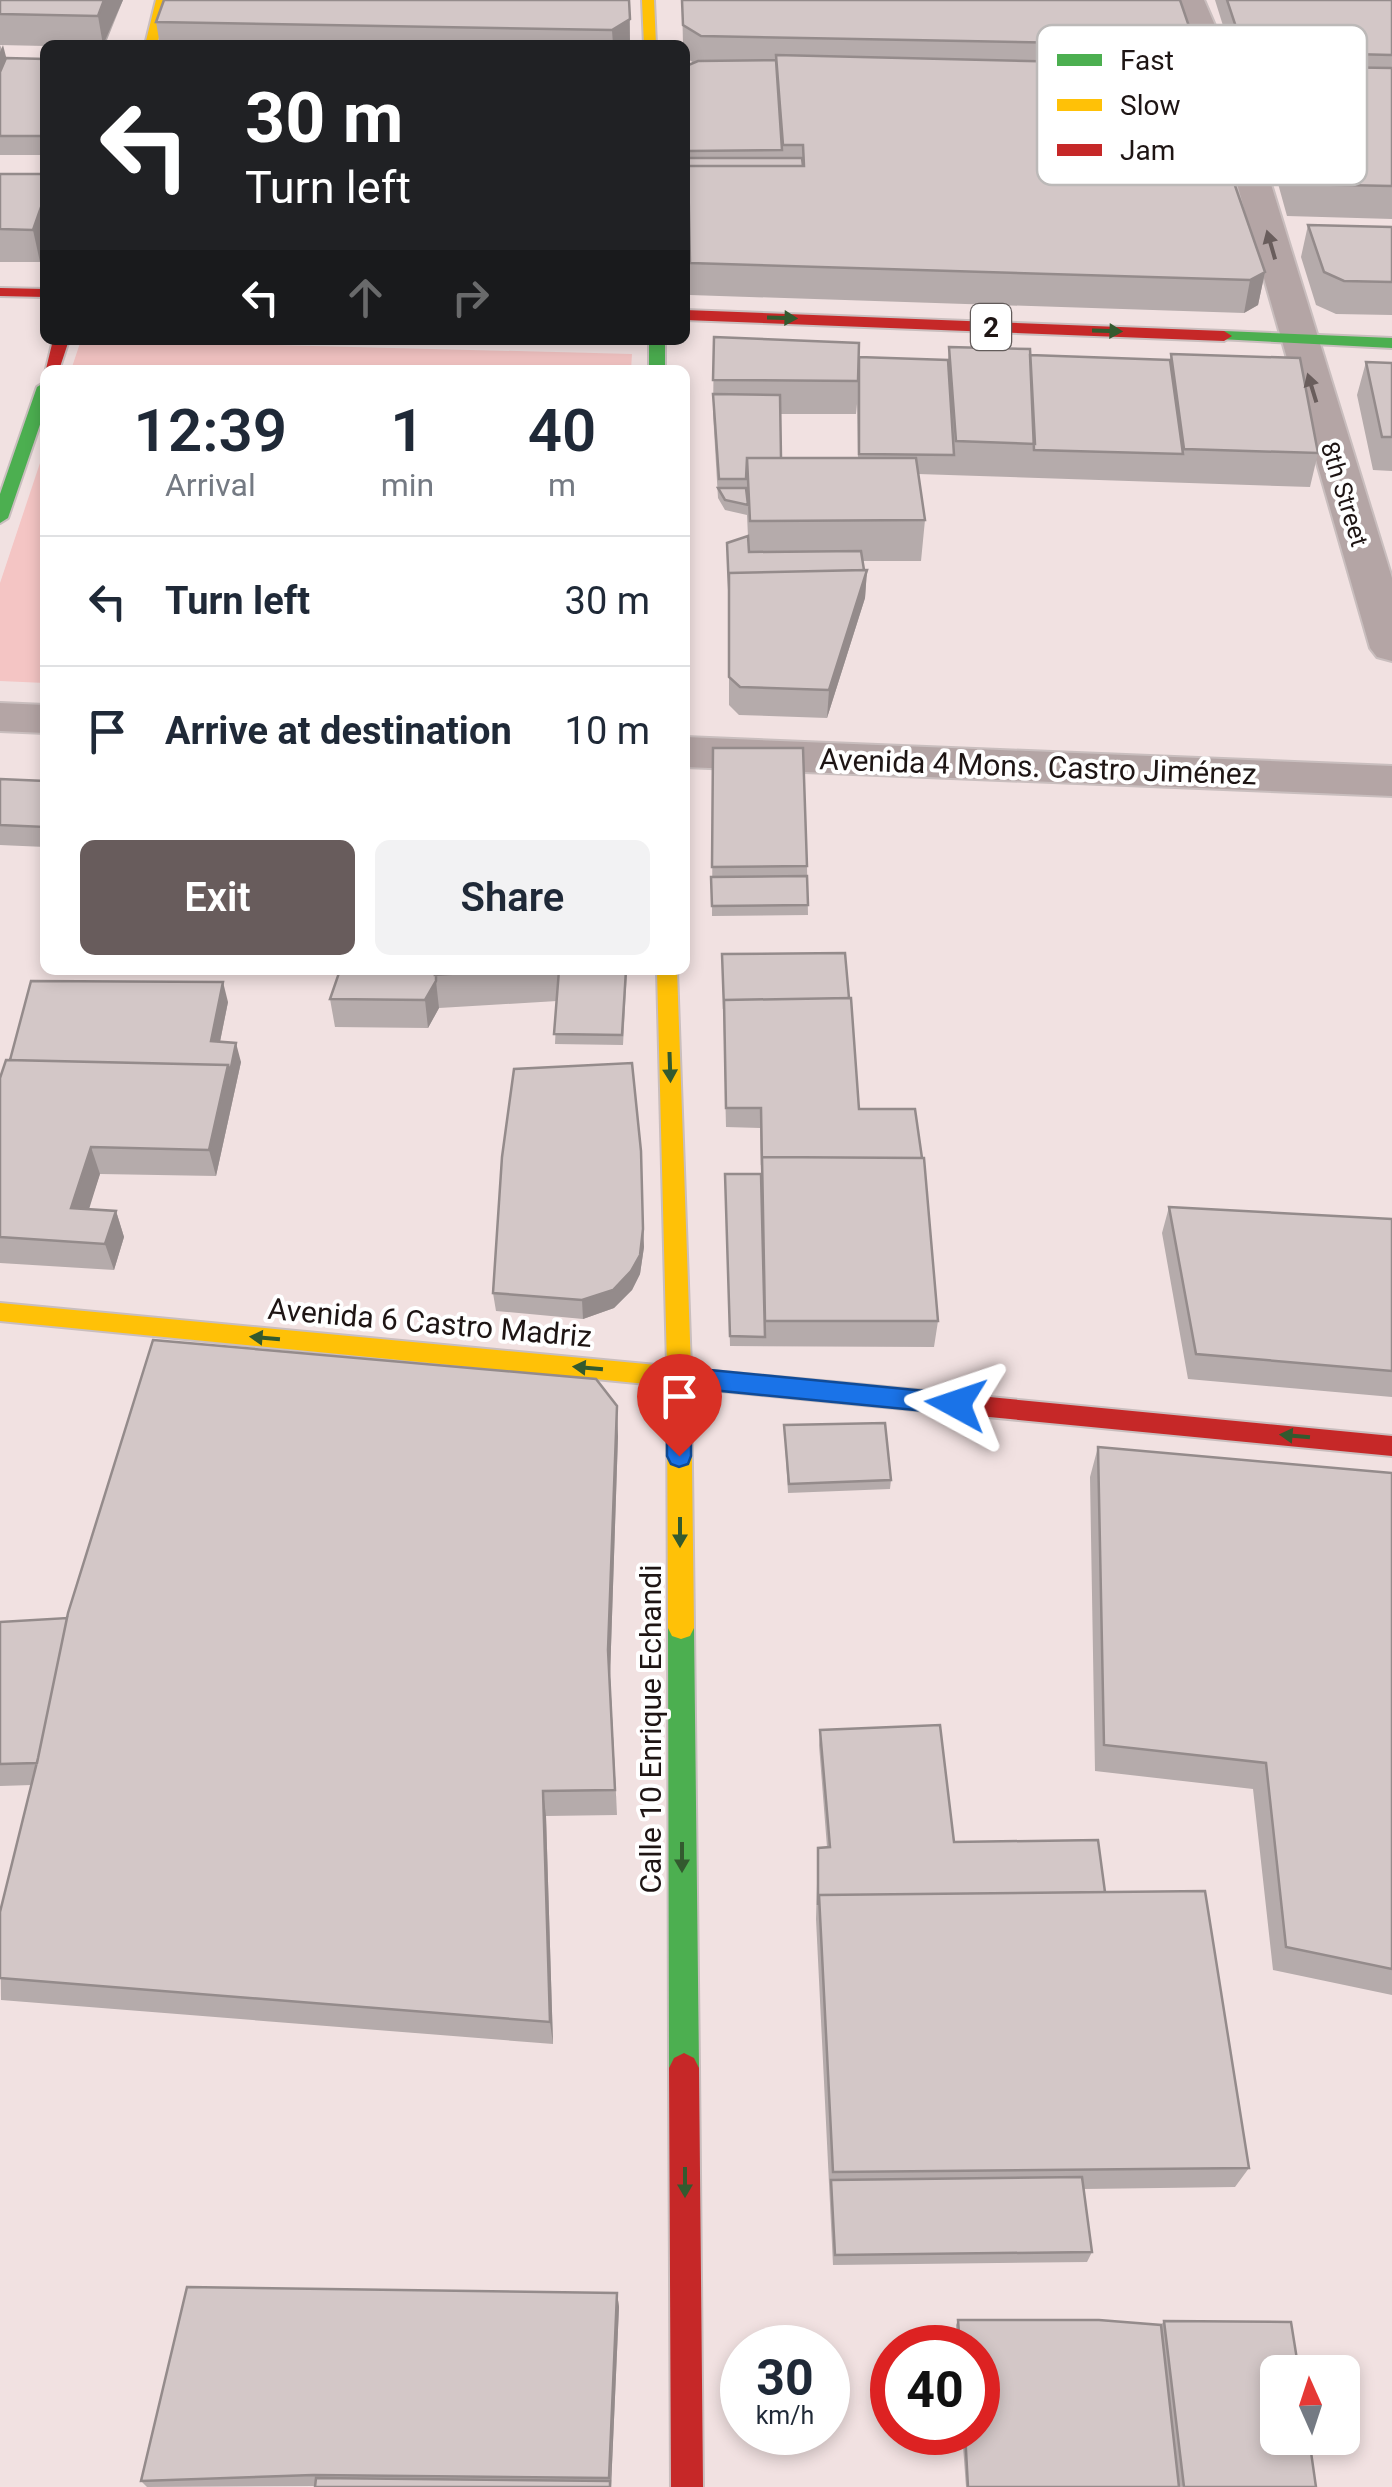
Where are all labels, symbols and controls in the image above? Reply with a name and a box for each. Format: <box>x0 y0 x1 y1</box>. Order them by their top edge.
legend <box>1037 25 1367 185</box>
text: Fast <box>1120 44 1174 77</box>
text: 30 m <box>245 77 403 159</box>
icon: left <box>80 80 210 210</box>
text: Slow <box>1120 89 1180 122</box>
text: Jam <box>1120 134 1175 167</box>
text: Turn left <box>245 161 411 214</box>
one-way arrow <box>1262 230 1278 261</box>
icon: left <box>233 270 288 325</box>
icon: ahead <box>338 270 393 325</box>
icon: right <box>443 270 498 325</box>
road number: 2 <box>971 304 1011 350</box>
one-way arrow <box>767 311 799 327</box>
one-way arrow <box>1092 324 1124 340</box>
one-way arrow <box>1304 372 1319 402</box>
text: 12:39 <box>134 395 287 466</box>
text: 1 <box>390 395 425 466</box>
text: 40 <box>528 395 596 466</box>
street label: 8th Street <box>1315 438 1374 550</box>
text: Arrival <box>165 466 256 504</box>
text: min <box>381 466 434 504</box>
text: m <box>548 466 576 504</box>
icon: left <box>80 574 135 629</box>
text: Turn left <box>165 579 310 623</box>
text: 30 m <box>565 579 650 623</box>
icon: arrive <box>80 704 135 759</box>
text: Arrive at destination <box>165 709 512 753</box>
text: 10 m <box>565 709 650 753</box>
street label: Avenida 4 Mons. Castro Jiménez <box>819 741 1257 792</box>
button: Exit <box>80 840 355 955</box>
button: Share <box>375 840 650 955</box>
one-way arrow <box>662 1052 678 1084</box>
street label: Avenida 6 Castro Madriz <box>266 1291 594 1354</box>
one-way arrow <box>248 1329 280 1345</box>
position arrow <box>904 1352 1008 1456</box>
pin <box>637 1354 722 1457</box>
one-way arrow <box>572 1360 604 1376</box>
icon: arrive <box>652 1369 707 1424</box>
one-way arrow <box>1279 1428 1310 1444</box>
one-way arrow <box>672 1517 688 1549</box>
street label: Calle 10 Enrique Echandi <box>633 1564 668 1894</box>
one-way arrow <box>674 1842 690 1874</box>
one-way arrow <box>677 2167 693 2199</box>
speed limit sign: 40 <box>870 2325 1000 2455</box>
text: 30 <box>756 2349 814 2407</box>
north arrow <box>1260 2355 1360 2455</box>
map controls <box>1260 2355 1360 2455</box>
text: km/h <box>756 2401 814 2430</box>

